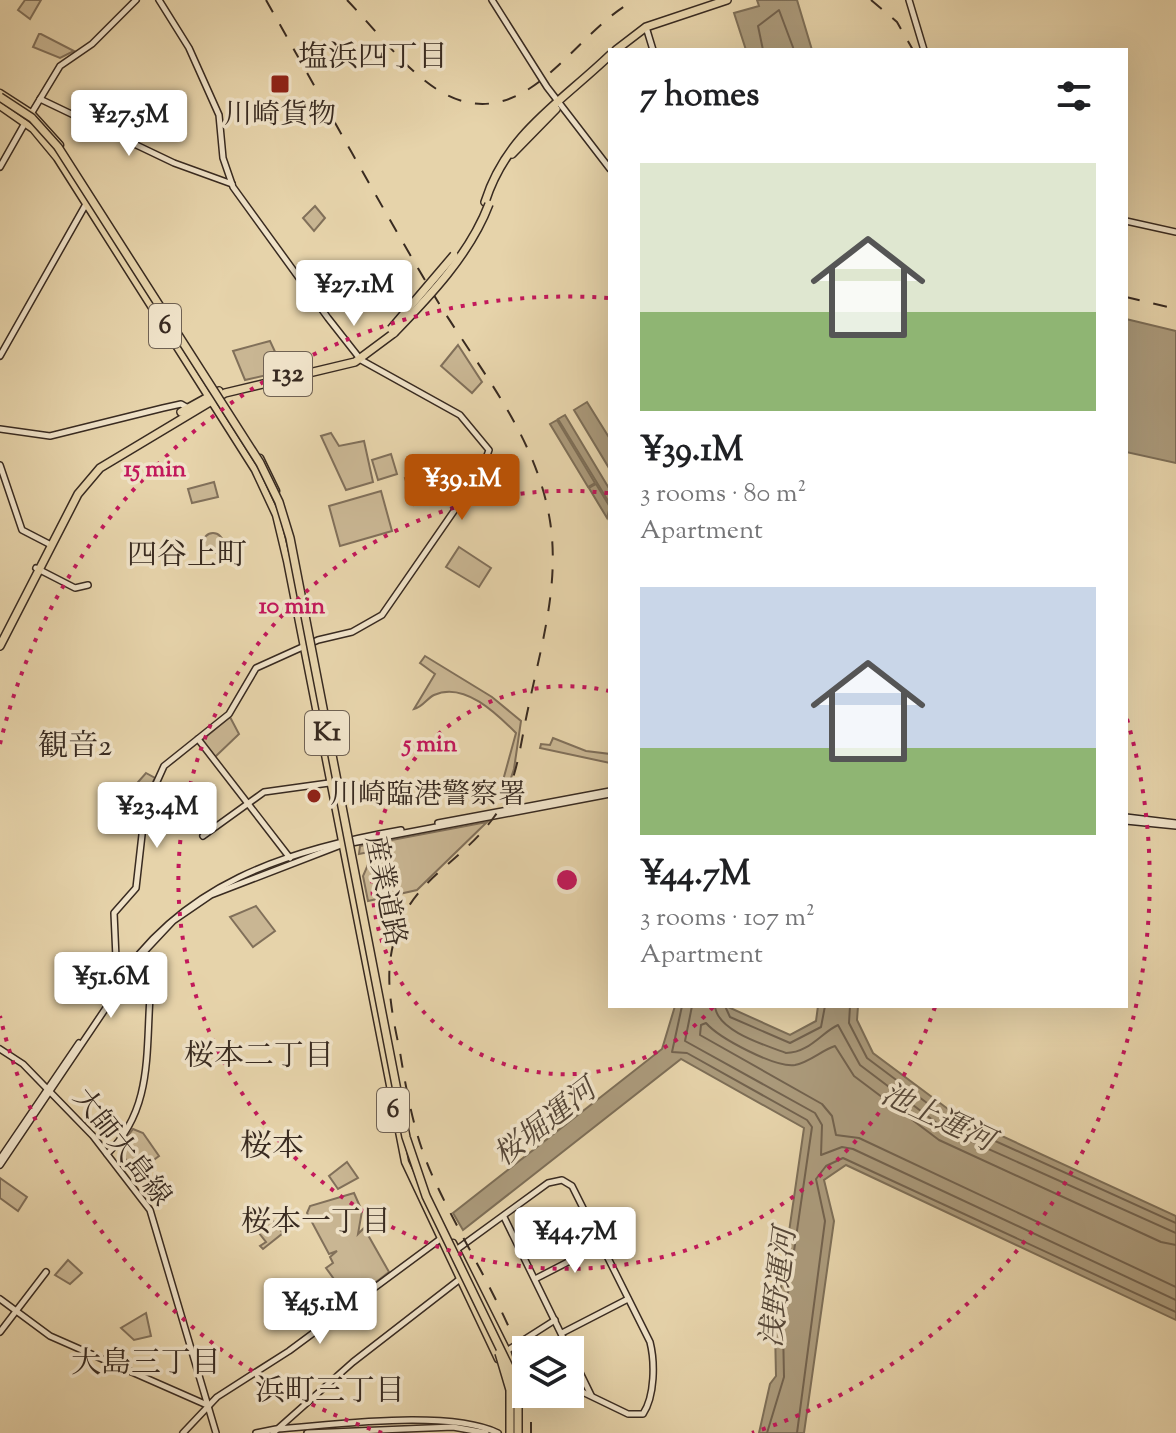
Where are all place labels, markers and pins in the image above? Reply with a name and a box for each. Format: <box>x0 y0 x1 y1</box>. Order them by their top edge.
marker: 川崎貨物 <box>269 73 291 95</box>
pin: ¥27.5M <box>64 90 194 158</box>
place label: 川崎貨物 <box>224 96 336 136</box>
pin: ¥27.1M <box>289 260 419 328</box>
pin: ¥39.1M <box>397 454 527 522</box>
place label: 川崎臨港警察署 <box>330 776 526 816</box>
pin: ¥23.4M <box>92 782 222 850</box>
marker: 川崎臨港警察署 <box>305 787 323 805</box>
centre of rings <box>553 866 581 894</box>
pin: ¥51.6M <box>46 952 176 1020</box>
pin: ¥44.7M <box>510 1207 640 1275</box>
pin: ¥45.1M <box>255 1278 385 1346</box>

